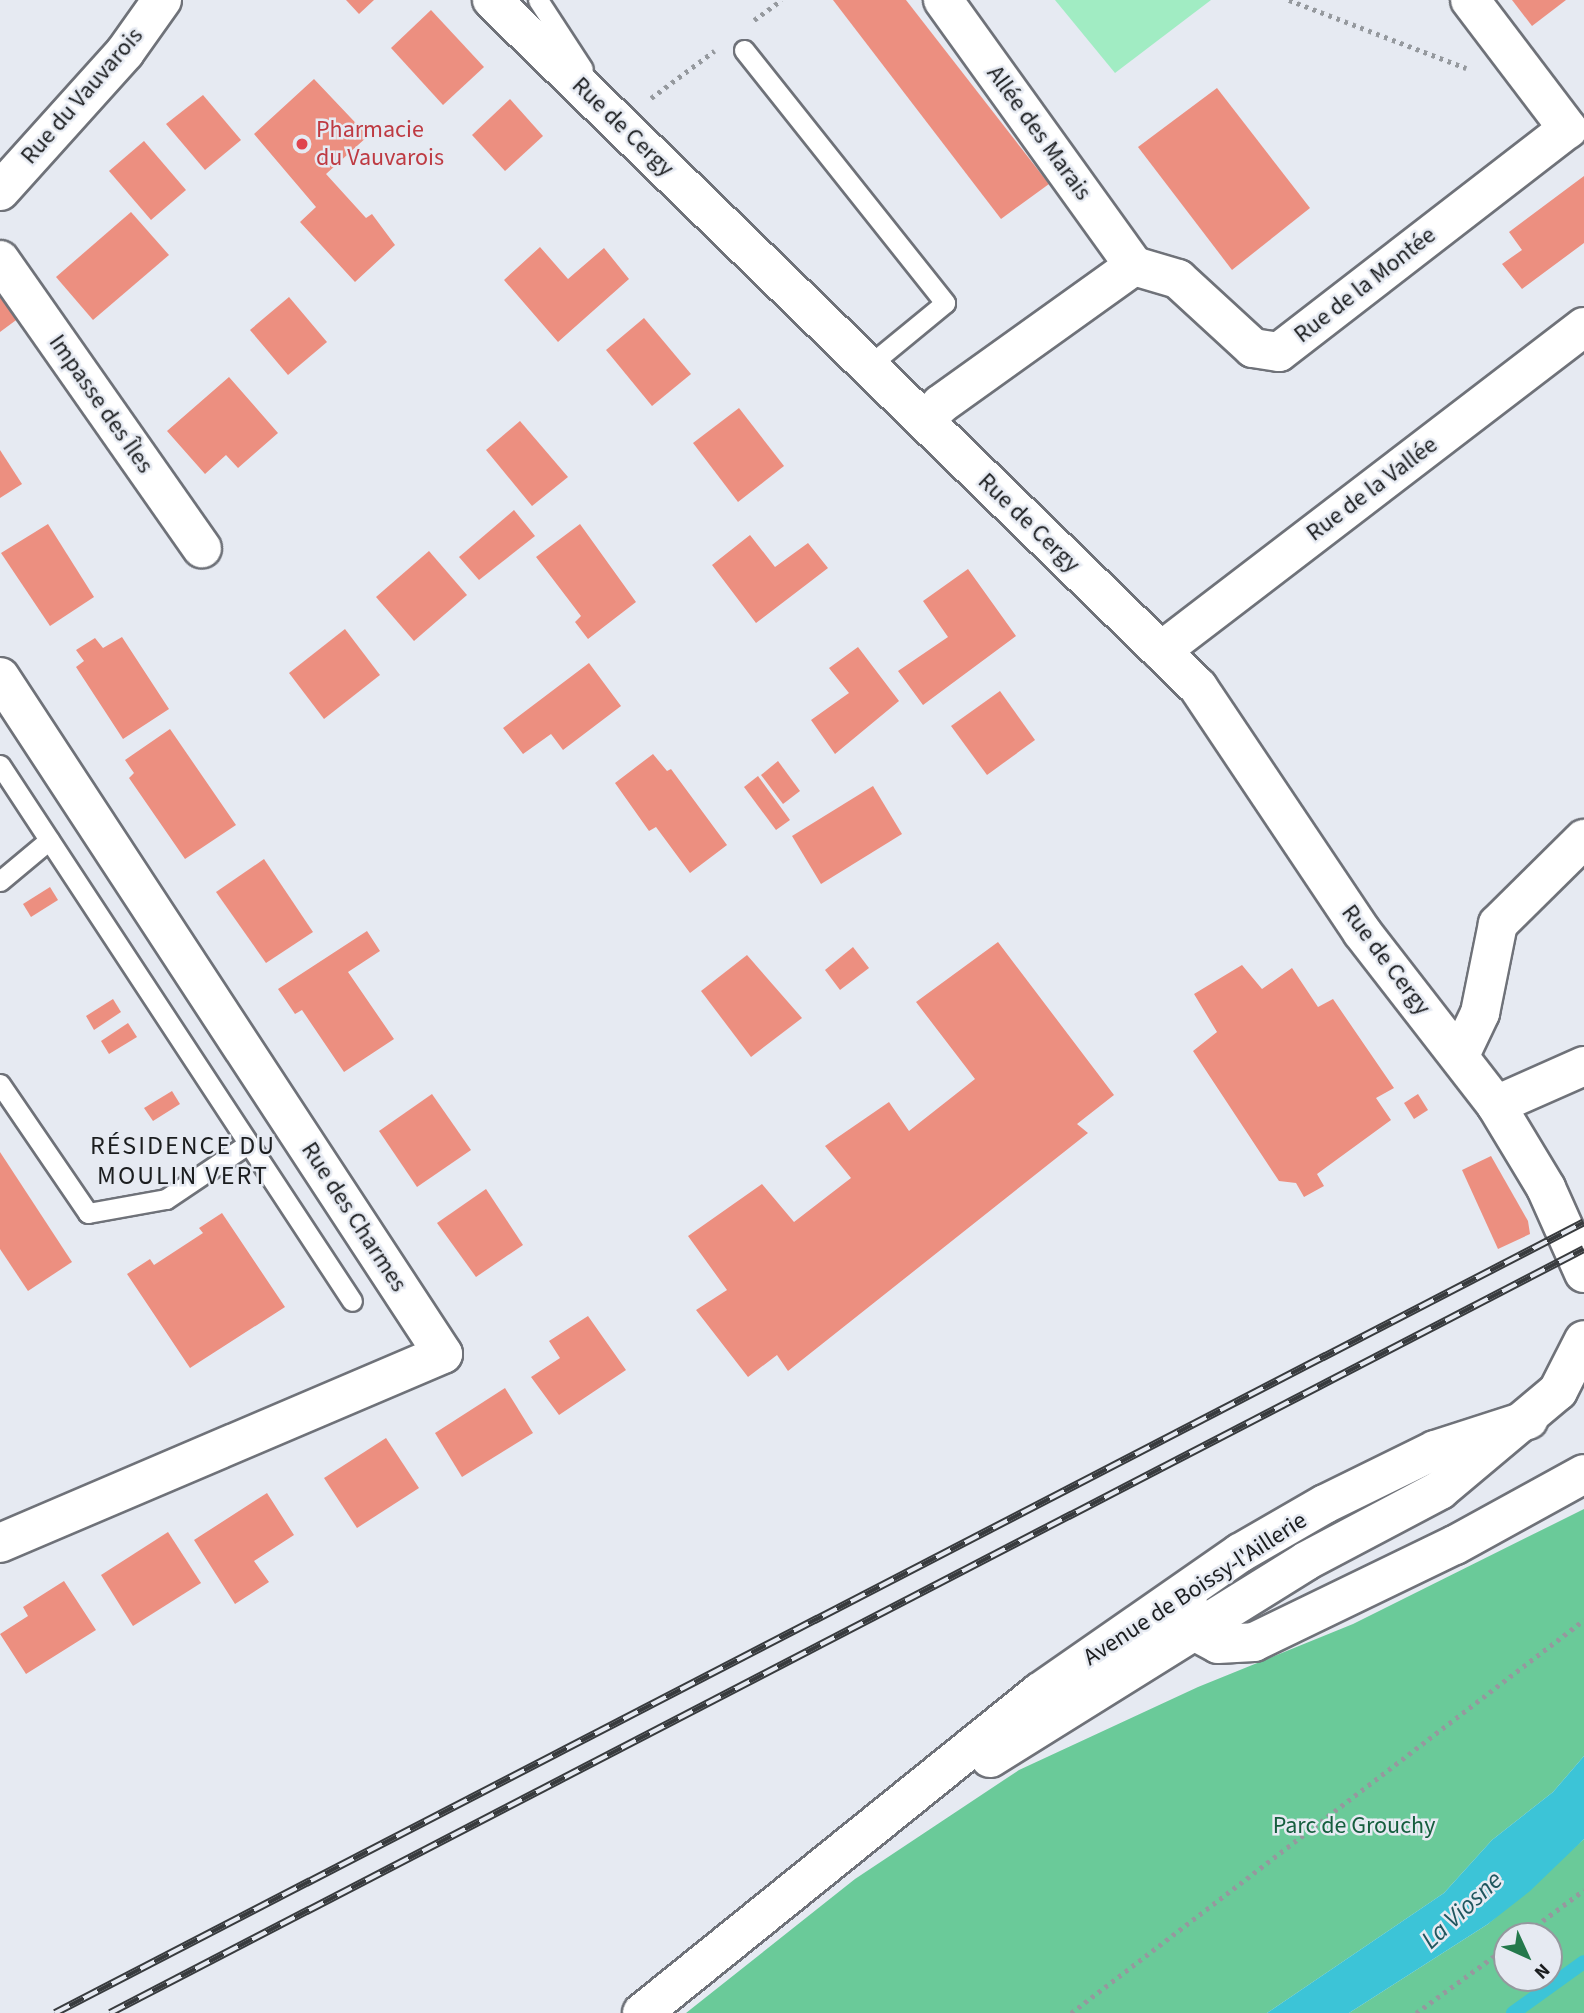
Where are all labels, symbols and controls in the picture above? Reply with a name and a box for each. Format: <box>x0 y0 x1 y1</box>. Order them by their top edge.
street label: Rue du Vauvarois <box>15 22 149 170</box>
street label: Allée des Marais <box>981 60 1097 206</box>
street label: Rue de Cergy <box>566 71 680 183</box>
place label: Pharmacie du Vauvarois <box>316 116 444 172</box>
marker: Pharmacie du Vauvarois <box>294 136 310 152</box>
street label: Rue de la Montée <box>1289 221 1441 349</box>
street label: Impasse des Îles <box>43 329 159 479</box>
street label: Rue de la Vallée <box>1301 430 1443 548</box>
street label: Rue de Cergy <box>972 467 1086 579</box>
street label: Rue de Cergy <box>1335 899 1437 1021</box>
district label: RÉSIDENCE DU MOULIN VERT <box>91 1130 275 1192</box>
street label: Rue des Charmes <box>295 1137 413 1297</box>
street label: Avenue de Boissy-l'Aillerie <box>1078 1506 1312 1672</box>
park label: Parc de Grouchy <box>1273 1812 1435 1840</box>
water label: La Viosne <box>1415 1865 1509 1955</box>
north arrow <box>1493 1922 1563 1992</box>
text: N <box>1528 1957 1556 1985</box>

